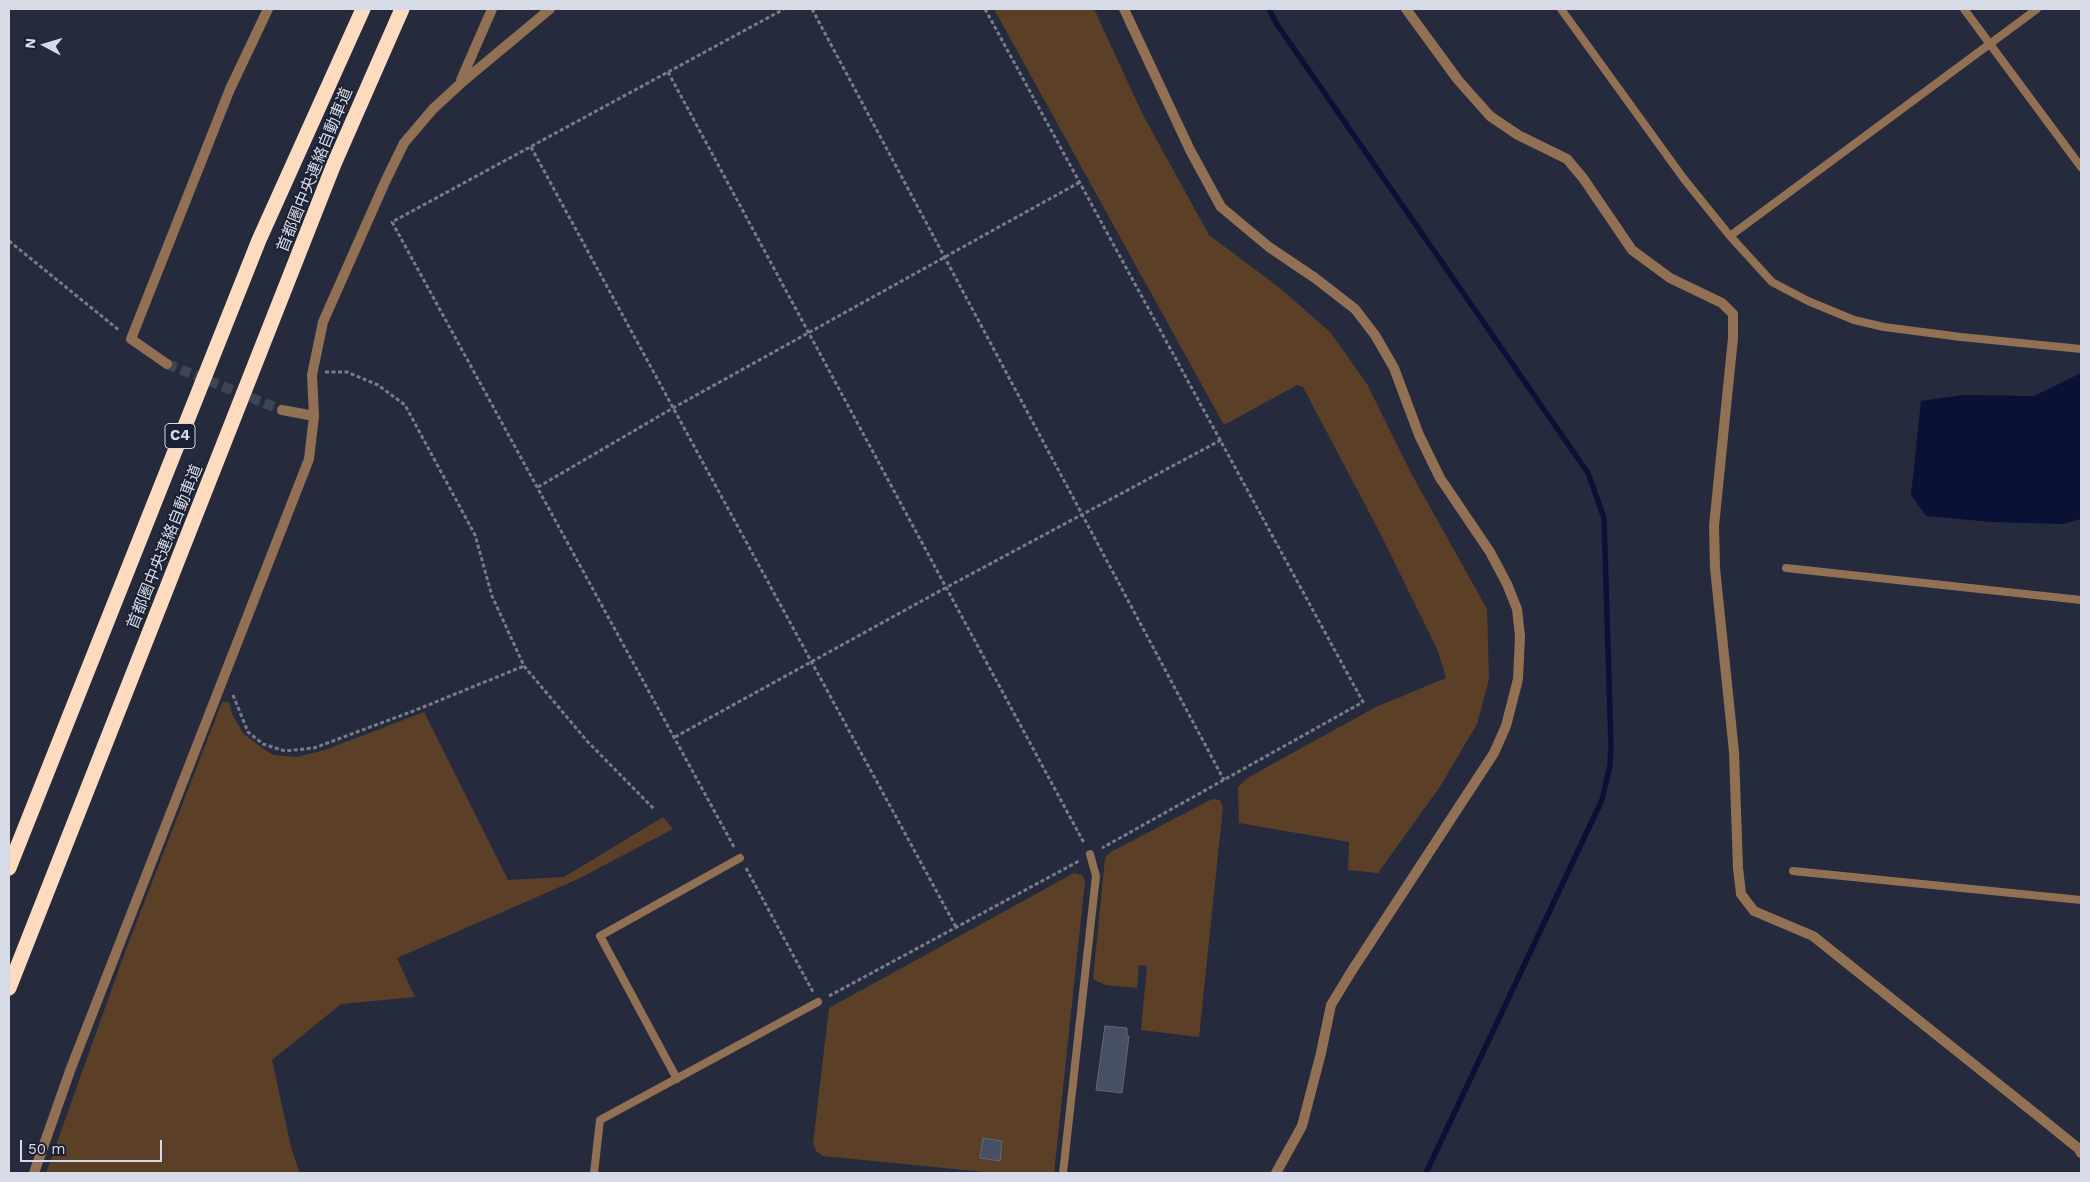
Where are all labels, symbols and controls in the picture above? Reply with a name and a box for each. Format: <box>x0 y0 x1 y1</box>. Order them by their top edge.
north arrow <box>20 20 70 70</box>
text: N <box>22 37 39 49</box>
street label: 首都圏中央連絡自動車道 <box>273 85 357 255</box>
road number: C4 <box>165 424 195 448</box>
street label: 首都圏中央連絡自動車道 <box>123 462 207 632</box>
scale bar <box>22 1130 165 1162</box>
text: 50 m <box>28 1140 65 1158</box>

